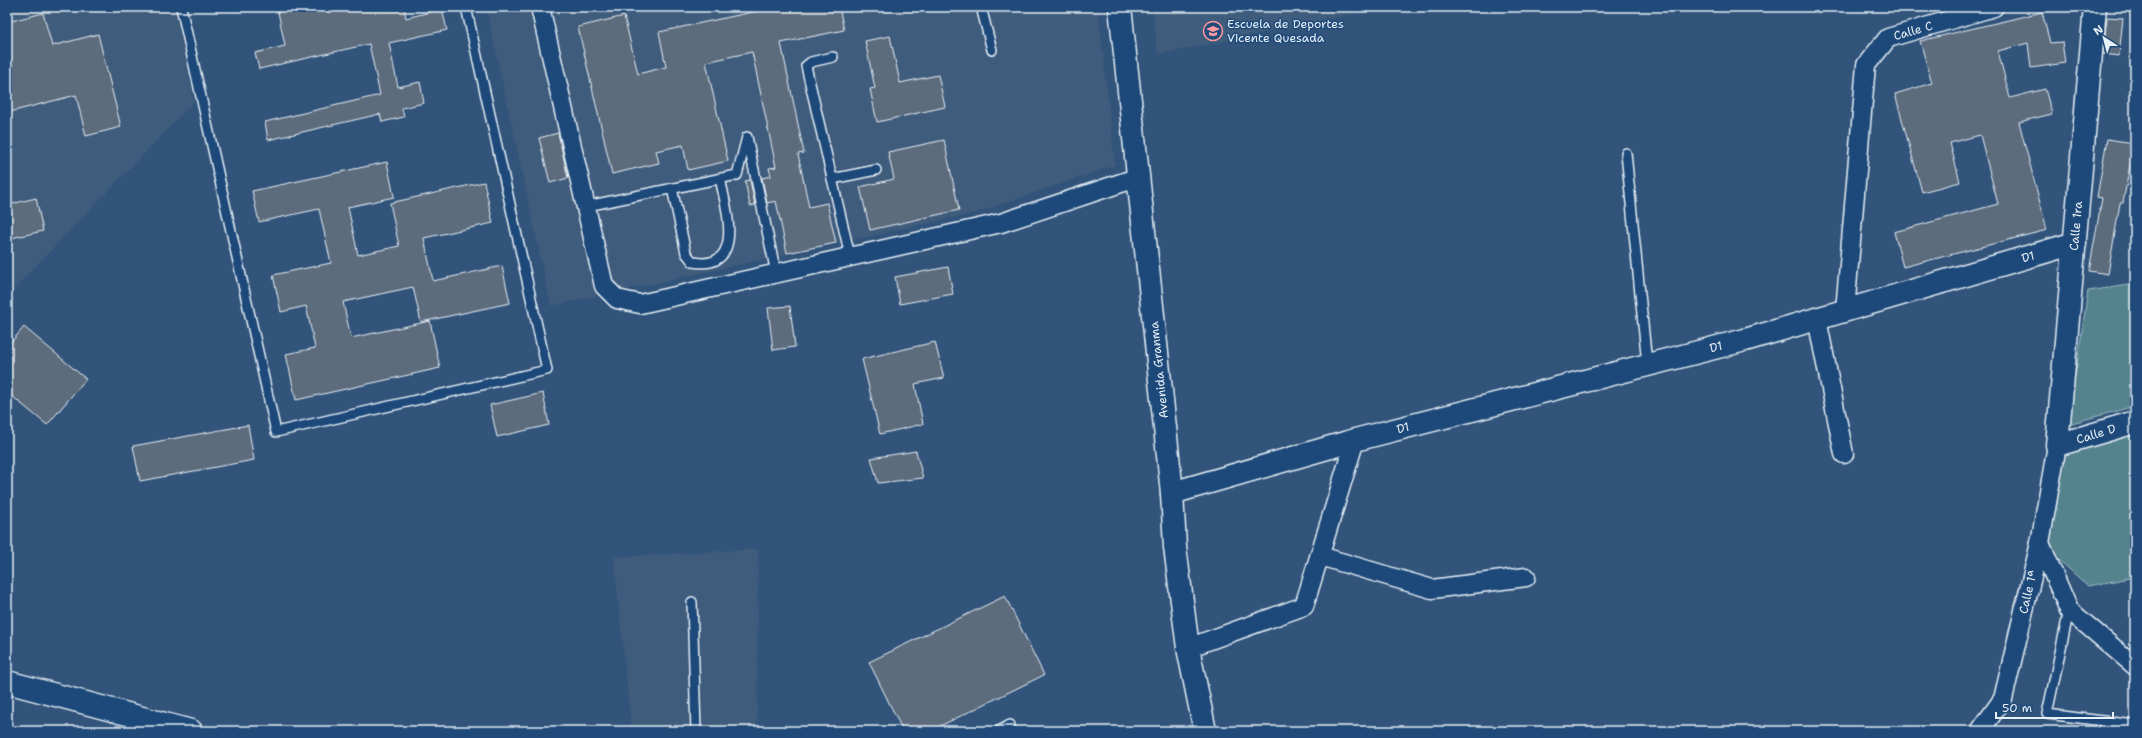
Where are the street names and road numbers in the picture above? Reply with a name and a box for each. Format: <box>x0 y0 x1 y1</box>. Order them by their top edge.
street label: Calle C <box>1892 18 1934 44</box>
street label: Calle 1ra <box>2066 200 2086 251</box>
street label: D1 <box>2020 248 2036 266</box>
street label: Avenida Granma <box>1146 320 1172 419</box>
street label: D1 <box>1708 338 1724 356</box>
street label: D1 <box>1395 419 1411 437</box>
street label: Calle D <box>2074 420 2118 448</box>
street label: Calle 1ª <box>2015 568 2041 615</box>

